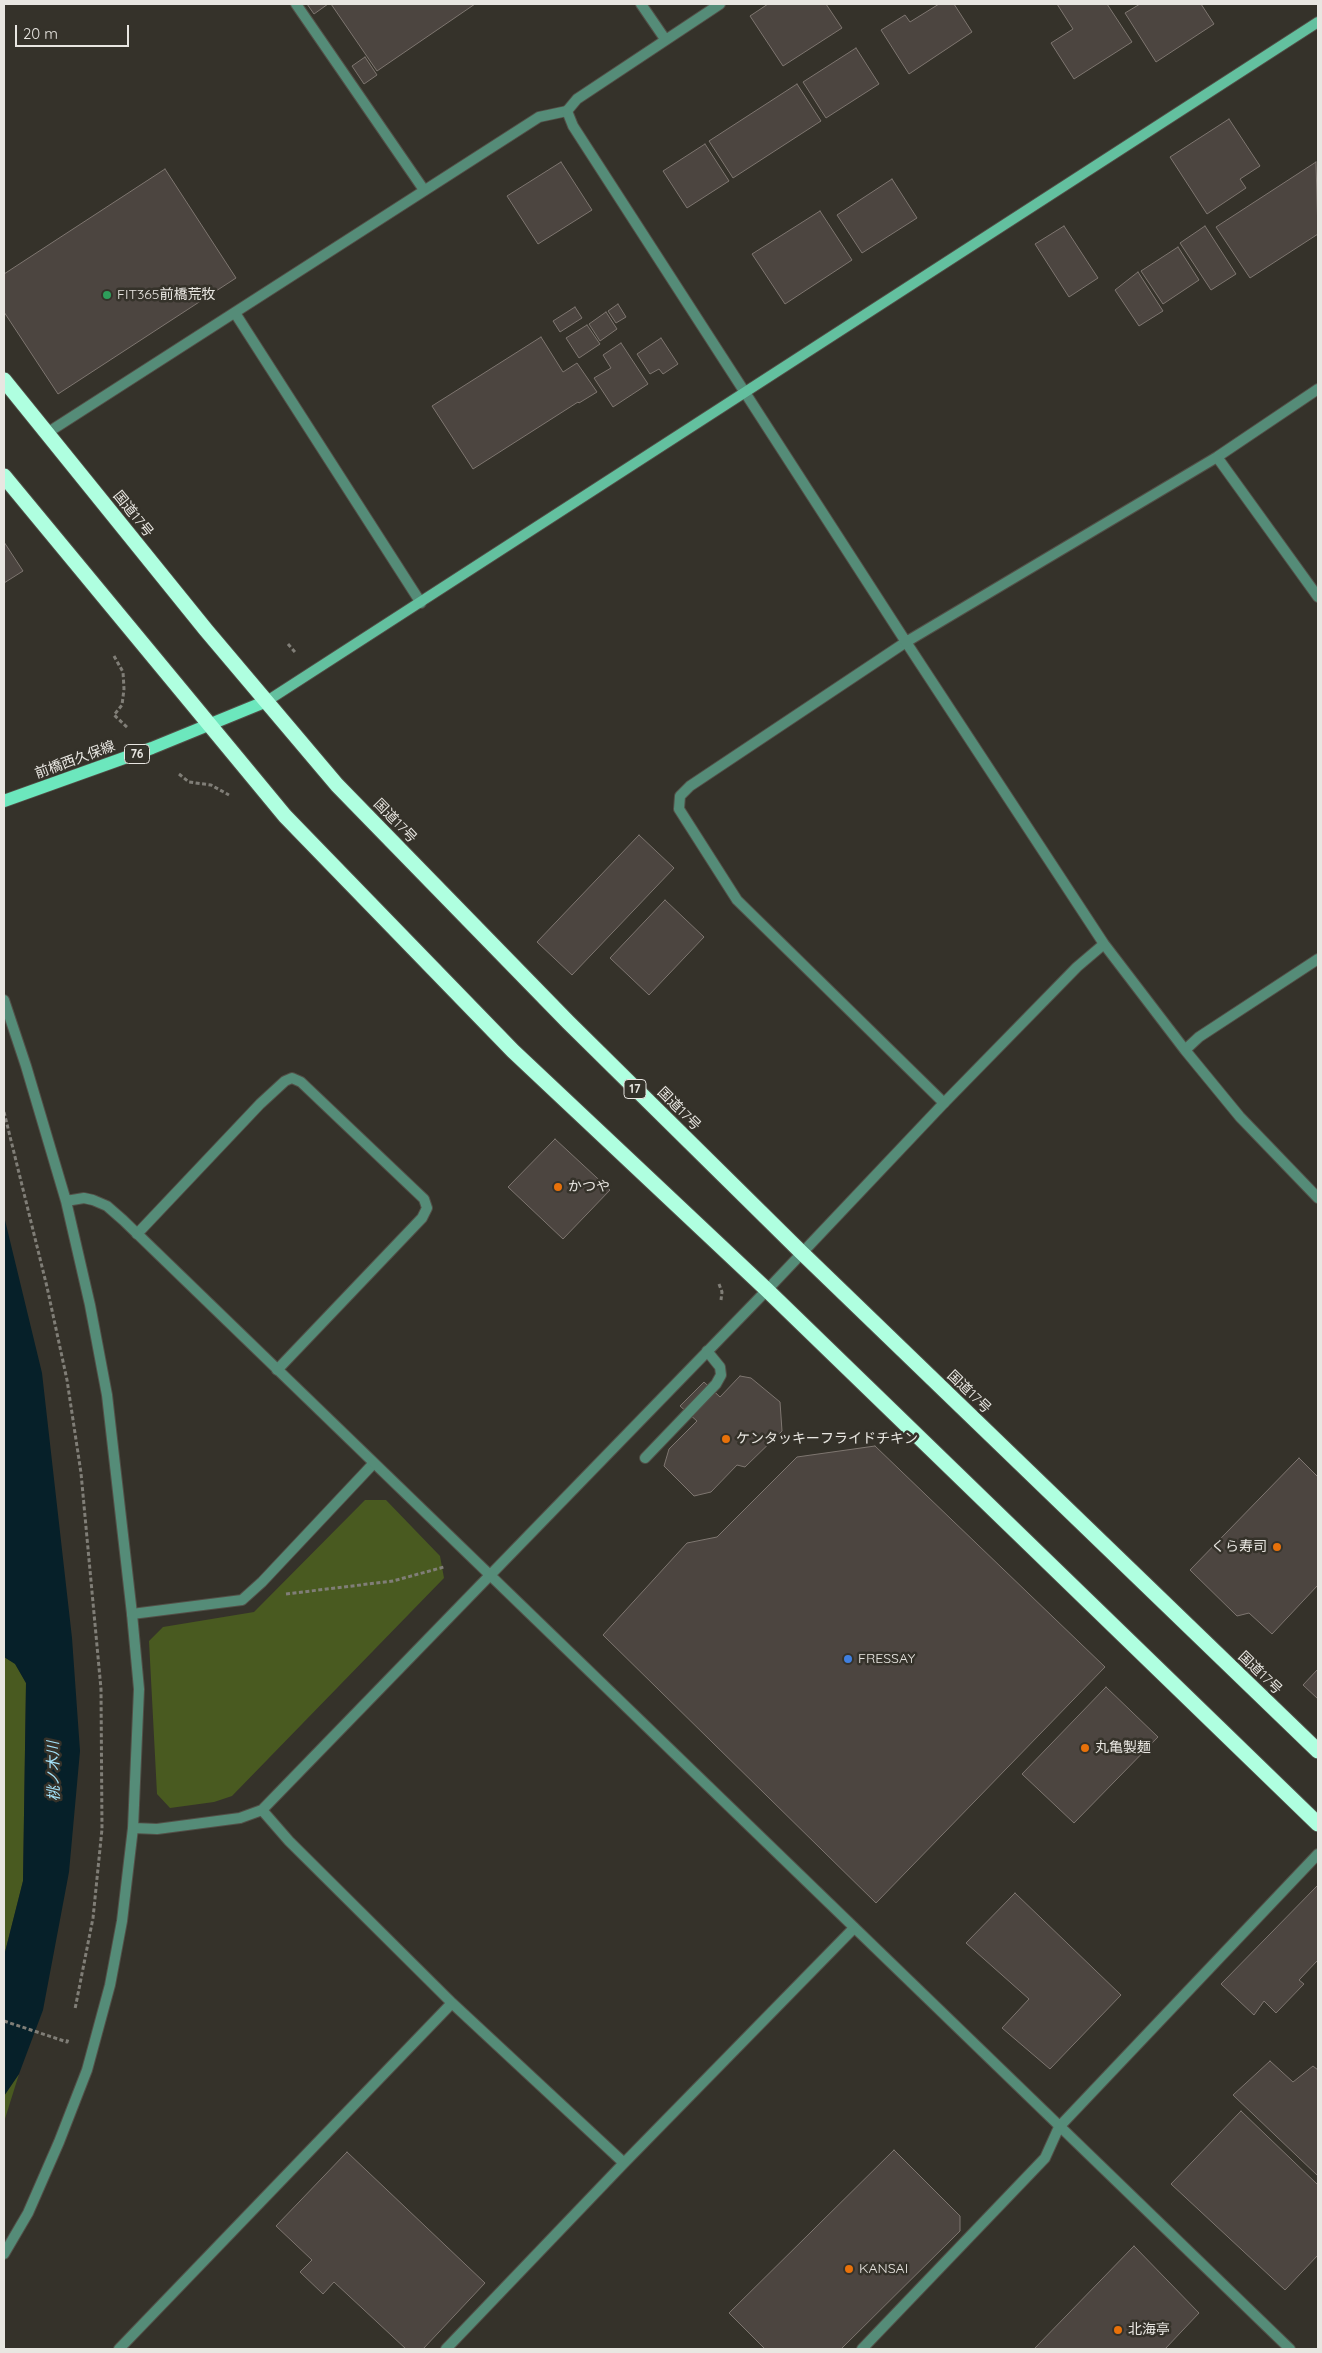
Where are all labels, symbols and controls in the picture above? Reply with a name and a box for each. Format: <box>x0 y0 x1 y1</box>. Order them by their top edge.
scale bar <box>18 15 131 47</box>
text: 20 m <box>23 24 58 43</box>
place label: FIT365前橋荒牧 <box>117 287 215 303</box>
marker: FIT365前橋荒牧 <box>101 289 113 301</box>
street label: 国道17号 <box>109 488 157 540</box>
street label: 前橋西久保線 <box>33 738 117 782</box>
road number: 76 <box>124 744 150 764</box>
street label: 国道17号 <box>370 796 420 846</box>
road number: 17 <box>624 1080 646 1098</box>
street label: 国道17号 <box>654 1084 704 1134</box>
place label: かつや <box>568 1179 610 1195</box>
marker: かつや <box>552 1181 564 1193</box>
street label: 国道17号 <box>944 1367 994 1417</box>
place label: ケンタッキーフライドチキン <box>736 1431 918 1447</box>
marker: ケンタッキーフライドチキン <box>720 1433 732 1445</box>
place label: くら寿司 <box>1211 1539 1267 1555</box>
marker: くら寿司 <box>1271 1541 1283 1553</box>
street label: 国道17号 <box>1235 1648 1285 1698</box>
place label: FRESSAY <box>858 1651 915 1667</box>
marker: FRESSAY <box>842 1653 854 1665</box>
place label: 丸亀製麺 <box>1095 1740 1151 1756</box>
water label: 桃ノ木川 <box>44 1741 64 1801</box>
marker: 丸亀製麺 <box>1079 1742 1091 1754</box>
place label: KANSAI <box>859 2261 908 2277</box>
marker: KANSAI <box>843 2263 855 2275</box>
place label: 北海亭 <box>1128 2322 1170 2338</box>
marker: 北海亭 <box>1112 2324 1124 2336</box>

